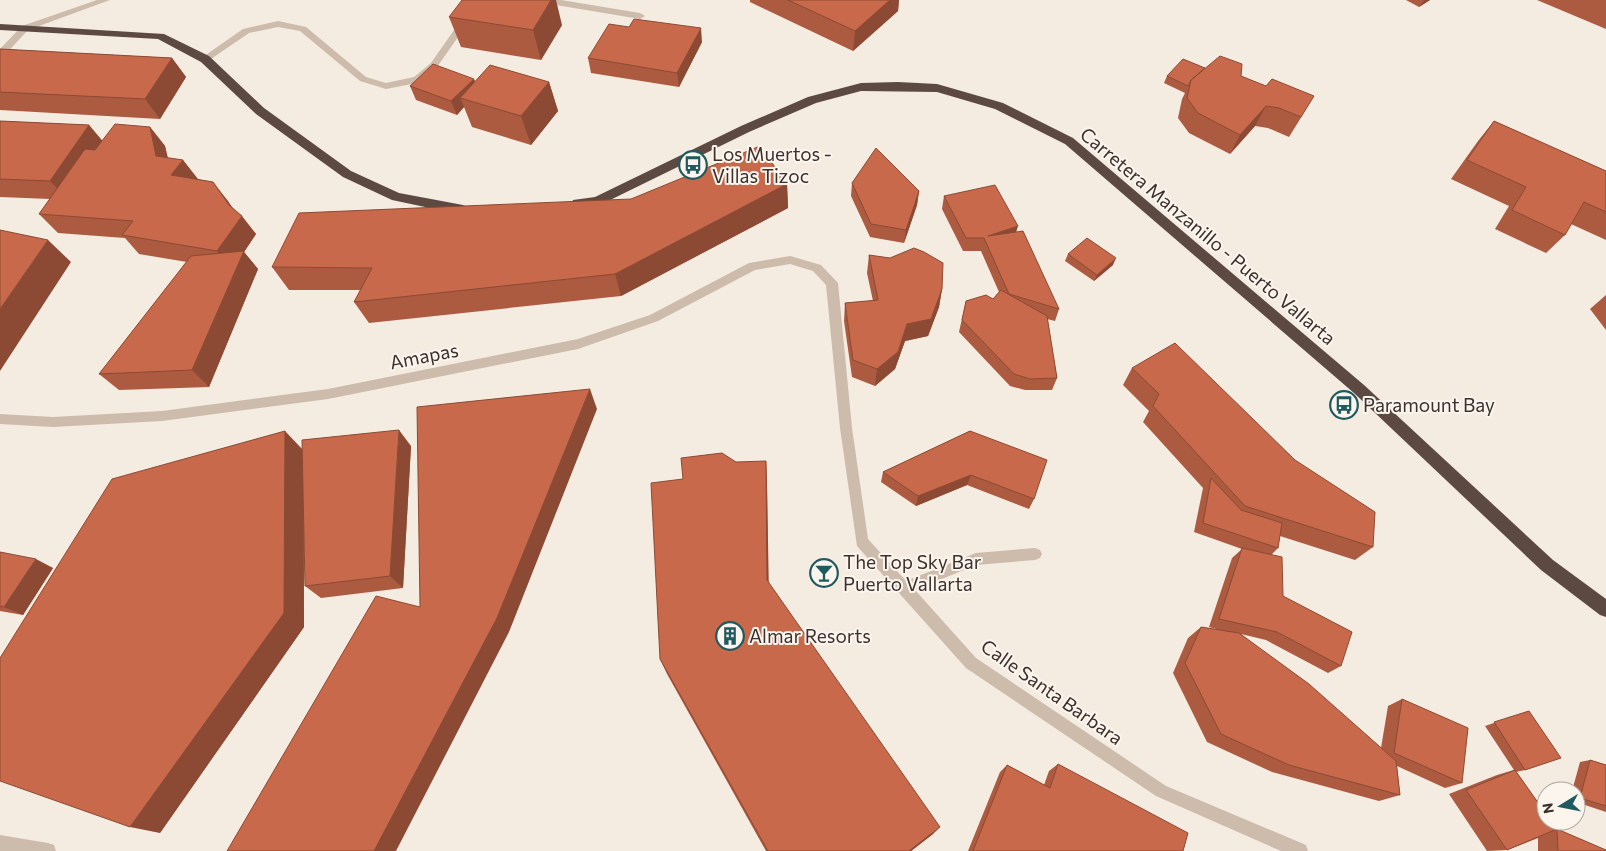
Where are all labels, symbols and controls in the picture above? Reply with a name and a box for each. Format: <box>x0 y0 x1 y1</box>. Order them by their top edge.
street label: Carretera Manzanillo - Puerto Vallarta <box>1076 122 1341 349</box>
place label: Los Muertos - Villas Tizoc <box>712 142 832 187</box>
bus stop icon: Los Muertos - Villas Tizoc <box>678 150 708 180</box>
street label: Amapas <box>388 338 460 373</box>
bus stop icon: Paramount Bay <box>1329 390 1359 420</box>
place label: Paramount Bay <box>1363 393 1495 416</box>
place label: The Top Sky Bar Puerto Vallarta <box>843 550 982 595</box>
bar icon: The Top Sky Bar Puerto Vallarta <box>809 558 839 588</box>
building icon: Almar Resorts <box>715 621 745 651</box>
place label: Almar Resorts <box>749 624 871 647</box>
street label: Calle Santa Barbara <box>977 634 1128 749</box>
north arrow <box>1536 781 1586 831</box>
text: N <box>1538 802 1557 815</box>

